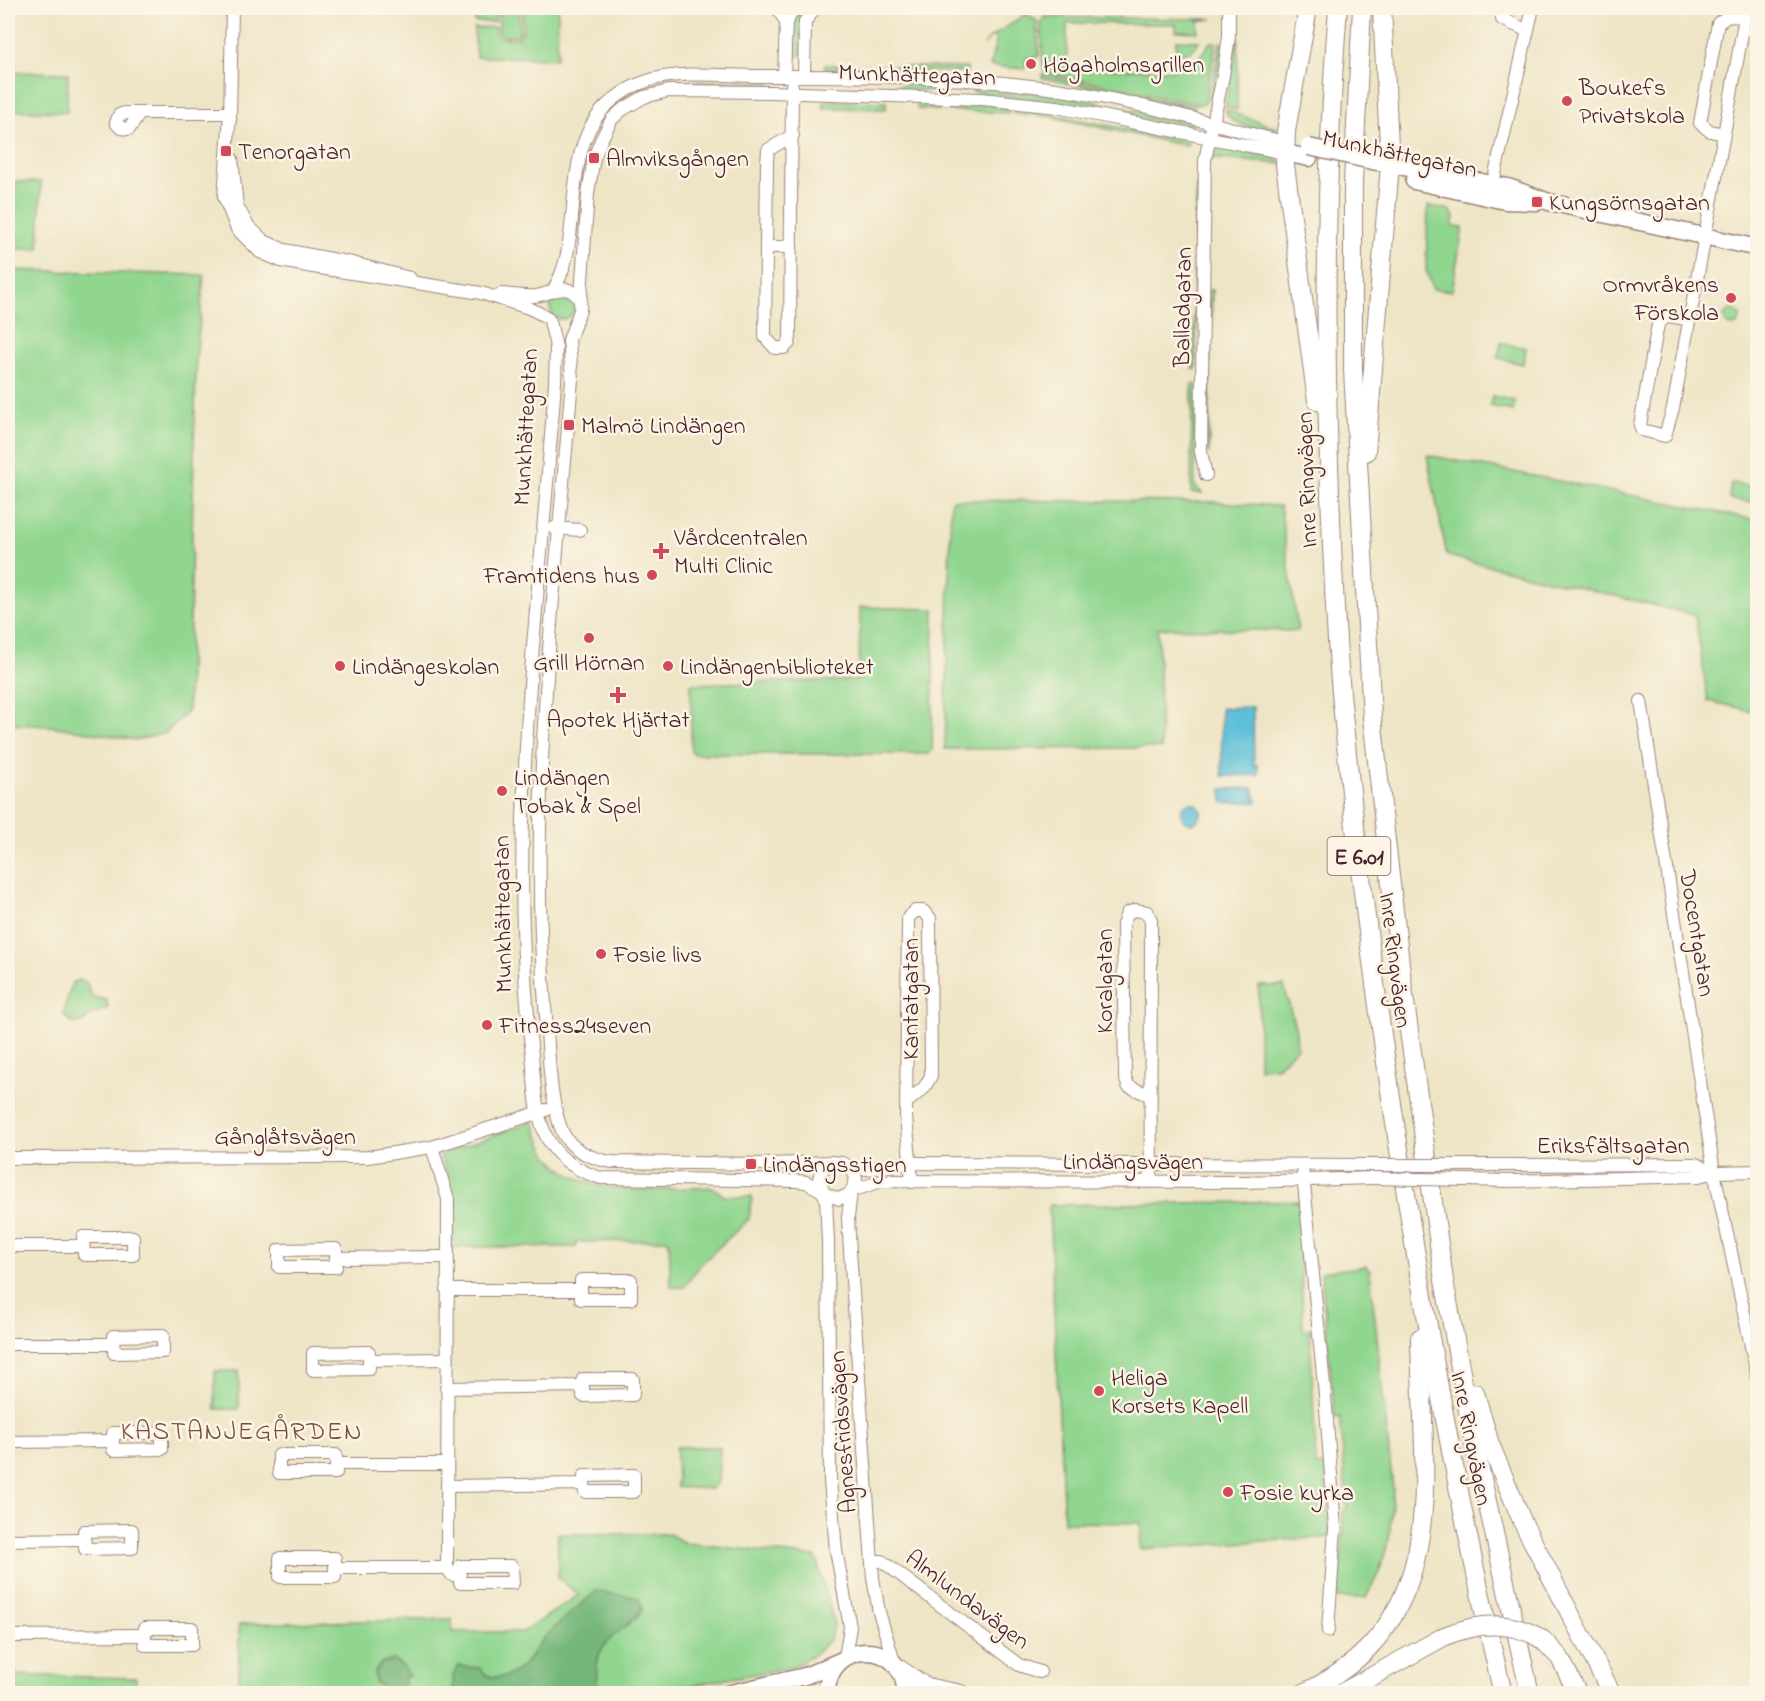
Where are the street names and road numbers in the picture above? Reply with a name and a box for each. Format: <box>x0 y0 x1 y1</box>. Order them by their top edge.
street label: Munkhättegatan <box>838 56 996 97</box>
street label: Munkhättegatan <box>1319 122 1480 189</box>
street label: Balladgatan <box>1166 247 1203 368</box>
street label: Munkhättegatan <box>506 348 549 507</box>
street label: Inre Ringvägen <box>1289 411 1328 549</box>
street label: Munkhättegatan <box>486 835 523 993</box>
road number: E 6.01 <box>1328 837 1390 875</box>
street label: Docentgatan <box>1668 866 1723 999</box>
street label: Inre Ringvägen <box>1368 890 1419 1030</box>
street label: Koralgatan <box>1089 928 1124 1034</box>
street label: Kantatgatan <box>895 938 930 1060</box>
street label: Gånglåtsvägen <box>214 1121 356 1156</box>
street label: Eriksfältsgatan <box>1536 1130 1690 1165</box>
street label: Lindängsvägen <box>1063 1146 1203 1181</box>
street label: Agnesfridsvägen <box>821 1349 868 1514</box>
street label: Inre Ringvägen <box>1439 1368 1500 1509</box>
street label: Almlundavägen <box>897 1542 1036 1660</box>

